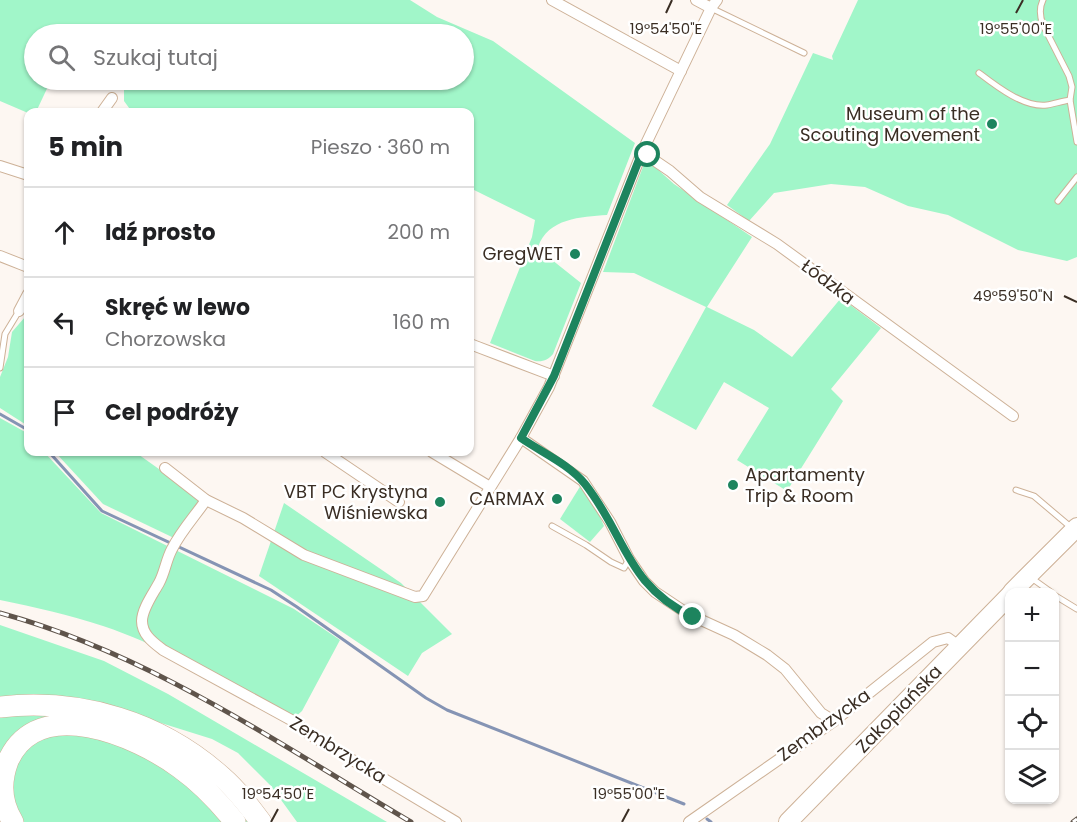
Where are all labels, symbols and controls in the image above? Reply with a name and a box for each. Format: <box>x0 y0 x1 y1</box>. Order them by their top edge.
text: 19°54'50"E <box>630 18 702 39</box>
text: 19°55'00"E <box>980 18 1052 39</box>
search box <box>24 24 474 90</box>
icon: search <box>45 41 78 74</box>
text: Szukaj tutaj <box>93 42 218 73</box>
place label: Museum of the Scouting Movement <box>800 101 980 147</box>
marker: Museum of the Scouting Movement <box>985 117 999 131</box>
text: 5 min <box>48 129 123 165</box>
text: Pieszo · 360 m <box>311 133 450 161</box>
route start <box>634 141 660 167</box>
icon: ahead <box>48 216 81 249</box>
text: Idź prosto <box>105 217 216 248</box>
text: 200 m <box>387 218 450 246</box>
place label: GregWET <box>482 241 563 266</box>
marker: GregWET <box>568 247 582 261</box>
street label: Łódzka <box>796 253 860 310</box>
text: 49°59'50"N <box>973 285 1053 306</box>
text: Skręć w lewo <box>105 292 250 323</box>
icon: left <box>48 306 81 339</box>
text: 160 m <box>392 308 450 336</box>
text: Chorzowska <box>105 325 226 353</box>
icon: arrive <box>48 396 81 429</box>
text: Cel podróży <box>105 397 239 428</box>
place label: Apartamenty Trip & Room <box>745 462 865 508</box>
marker: Apartamenty Trip & Room <box>726 478 740 492</box>
place label: VBT PC Krystyna Wiśniewska <box>284 479 428 525</box>
place label: CARMAX <box>469 486 545 511</box>
marker: CARMAX <box>550 492 564 506</box>
marker: VBT PC Krystyna Wiśniewska <box>433 495 447 509</box>
map controls <box>1005 588 1059 804</box>
button: + <box>1005 588 1059 642</box>
route end <box>679 603 705 629</box>
button: − <box>1005 642 1059 696</box>
street label: Zakopiańska <box>850 659 947 758</box>
street label: Zembrzycka <box>772 682 875 767</box>
button: locate <box>1005 696 1059 750</box>
street label: Zembrzycka <box>285 710 391 789</box>
button: layers <box>1005 750 1059 804</box>
text: 19°54'50"E <box>242 783 314 804</box>
text: 19°55'00"E <box>593 783 665 804</box>

